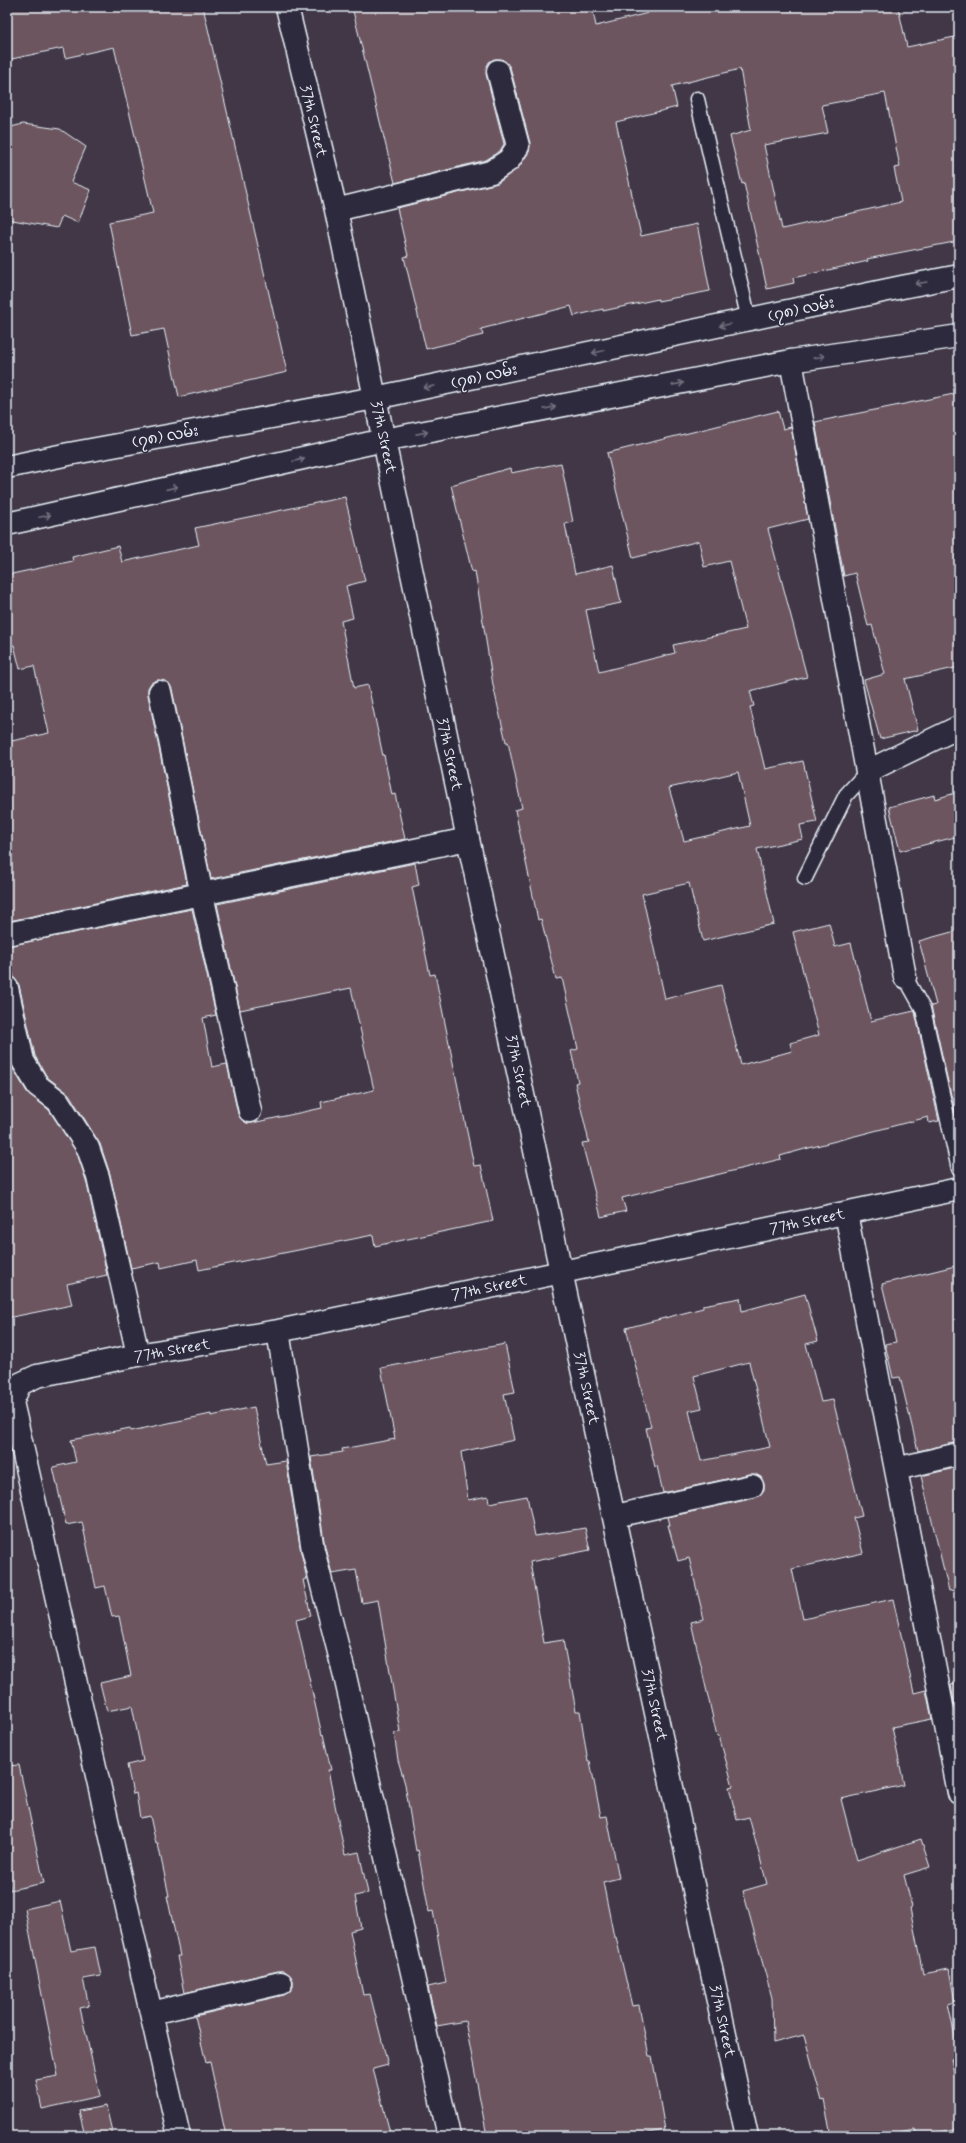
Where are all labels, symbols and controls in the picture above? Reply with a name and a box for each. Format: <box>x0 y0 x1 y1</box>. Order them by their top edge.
street label: 37th Street <box>295 83 331 160</box>
one-way arrow <box>914 280 927 288</box>
street label: (၇၈) လမ်း <box>766 292 837 328</box>
one-way arrow <box>719 322 732 330</box>
one-way arrow <box>592 348 605 356</box>
one-way arrow <box>812 353 825 361</box>
street label: (၇၈) လမ်း <box>449 359 520 395</box>
one-way arrow <box>671 379 684 387</box>
one-way arrow <box>423 383 436 391</box>
street label: 37th Street <box>366 399 401 476</box>
one-way arrow <box>543 404 556 412</box>
street label: (၇၈) လမ်း <box>130 420 200 454</box>
one-way arrow <box>415 429 428 437</box>
one-way arrow <box>292 455 305 463</box>
one-way arrow <box>165 484 178 492</box>
one-way arrow <box>38 511 51 519</box>
street label: 37th Street <box>432 716 467 793</box>
street label: 37th Street <box>501 1033 536 1110</box>
street label: 77th Street <box>768 1204 847 1240</box>
street label: 77th Street <box>450 1270 529 1306</box>
street label: 77th Street <box>133 1334 212 1367</box>
street label: 37th Street <box>569 1350 604 1427</box>
street label: 37th Street <box>637 1667 672 1744</box>
street label: 37th Street <box>705 1983 740 2060</box>

